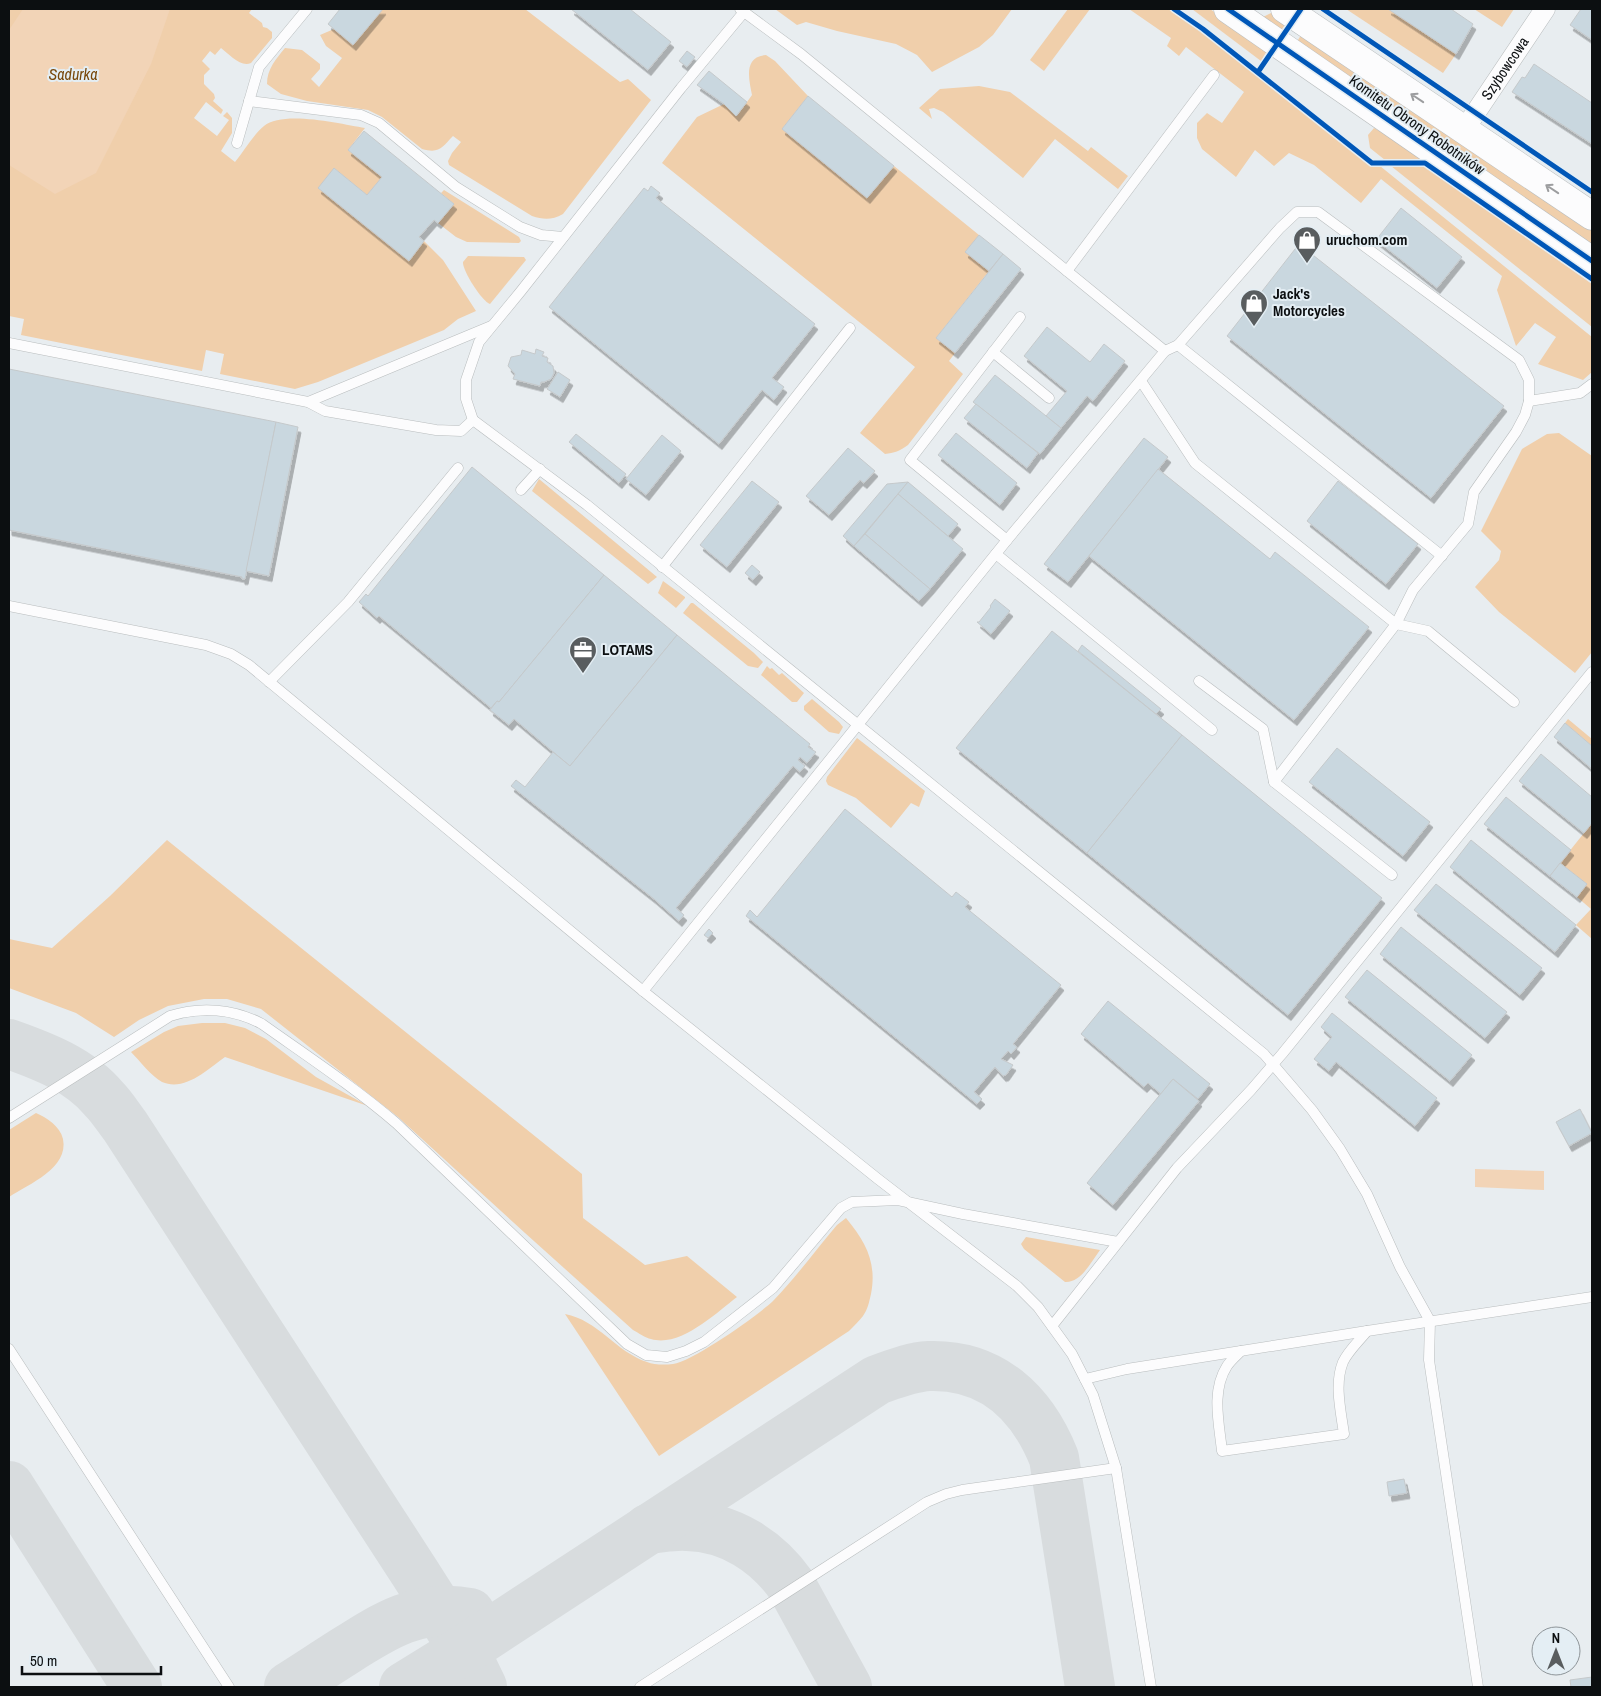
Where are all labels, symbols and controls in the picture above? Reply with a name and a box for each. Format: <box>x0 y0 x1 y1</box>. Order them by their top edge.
street label: Szybowcowa <box>1476 32 1534 104</box>
water label: Sadurka <box>49 63 97 85</box>
street label: Komitetu Obrony Robotników <box>1345 70 1489 180</box>
one-way arrow <box>1410 93 1424 103</box>
one-way arrow <box>1545 184 1559 194</box>
shop icon: uruchom.com <box>1292 225 1322 264</box>
place label: uruchom.com <box>1326 229 1407 250</box>
place label: Jack's Motorcycles <box>1273 283 1345 321</box>
shop icon: Jack's Motorcycles <box>1239 288 1269 327</box>
office icon: LOTAMS <box>568 635 598 674</box>
place label: LOTAMS <box>602 639 653 660</box>
north arrow <box>1531 1626 1581 1676</box>
text: N <box>1552 1629 1560 1647</box>
scale bar <box>22 1644 161 1676</box>
text: 50 m <box>30 1650 57 1671</box>

